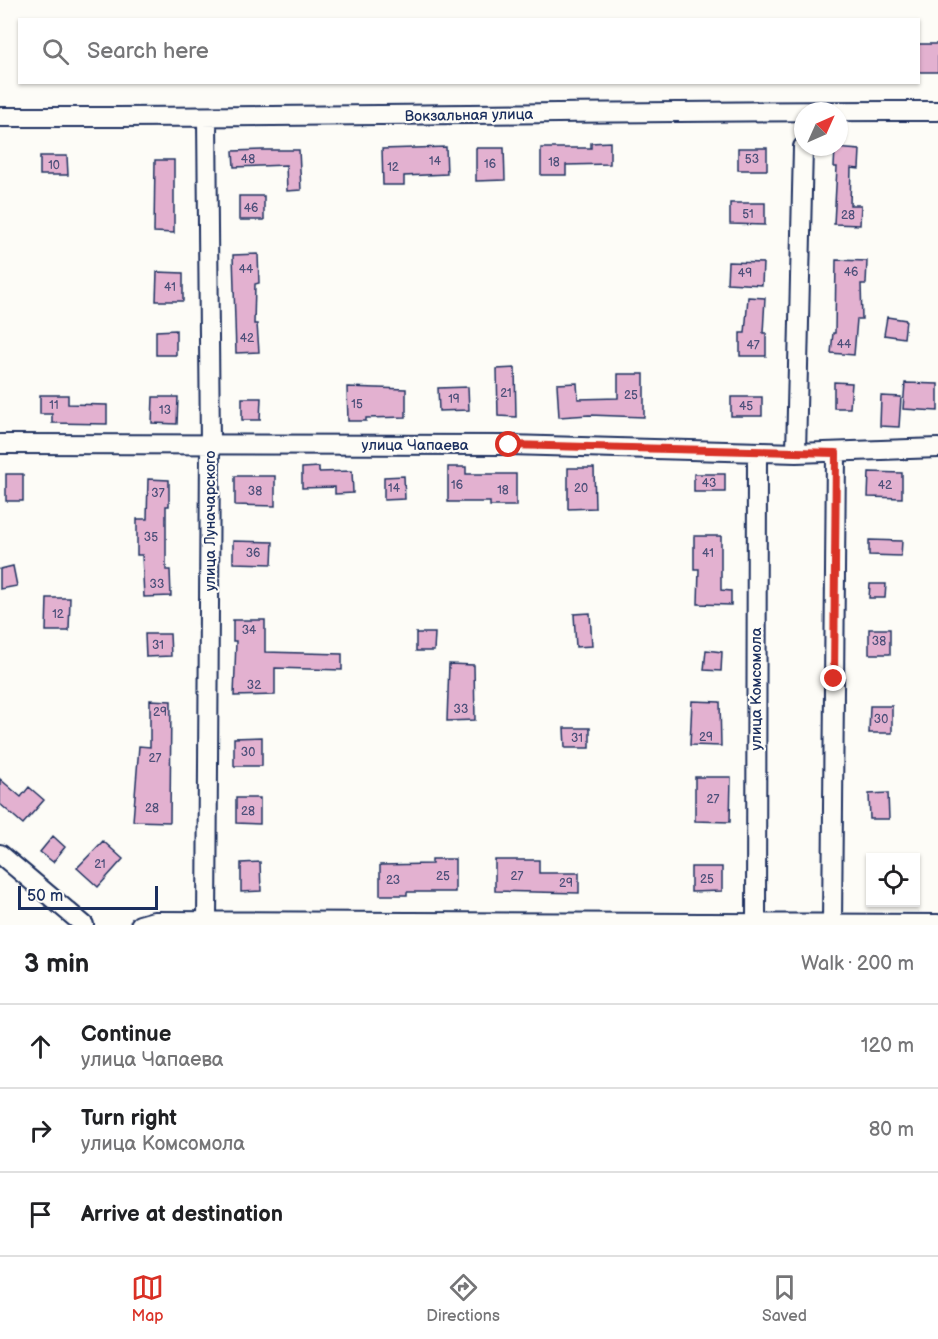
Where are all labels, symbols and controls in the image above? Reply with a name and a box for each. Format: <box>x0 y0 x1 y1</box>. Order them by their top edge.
search box <box>18 18 920 84</box>
icon: search <box>39 35 72 68</box>
text: Search here <box>87 38 209 65</box>
north arrow <box>794 102 848 156</box>
street label: Вокзальная улица <box>405 105 534 126</box>
house number: 48 <box>241 152 255 167</box>
house number: 53 <box>745 152 759 167</box>
house number: 14 <box>429 154 442 169</box>
house number: 18 <box>548 155 560 170</box>
house number: 16 <box>484 157 496 172</box>
house number: 10 <box>48 158 60 173</box>
house number: 12 <box>387 160 399 175</box>
house number: 46 <box>244 201 258 216</box>
house number: 51 <box>742 207 754 222</box>
house number: 28 <box>841 208 855 223</box>
house number: 44 <box>239 262 254 277</box>
house number: 46 <box>844 265 858 280</box>
house number: 49 <box>738 266 752 281</box>
house number: 41 <box>164 280 176 295</box>
house number: 42 <box>240 331 254 346</box>
house number: 44 <box>837 337 852 352</box>
house number: 47 <box>746 338 760 353</box>
house number: 21 <box>500 386 512 401</box>
house number: 25 <box>624 388 638 403</box>
house number: 19 <box>448 392 460 407</box>
house number: 15 <box>351 397 363 412</box>
house number: 11 <box>49 398 59 413</box>
house number: 45 <box>739 399 753 414</box>
house number: 13 <box>159 403 171 418</box>
route start <box>495 431 521 457</box>
street label: улица Чапаева <box>361 436 469 455</box>
street label: улица Луначарского <box>201 450 220 591</box>
house number: 43 <box>702 476 716 491</box>
house number: 16 <box>451 478 463 493</box>
house number: 42 <box>878 478 892 493</box>
house number: 14 <box>388 481 401 496</box>
house number: 20 <box>574 481 588 496</box>
house number: 18 <box>497 483 509 498</box>
house number: 38 <box>248 484 262 499</box>
house number: 37 <box>151 486 165 501</box>
house number: 35 <box>144 530 158 545</box>
house number: 36 <box>246 546 260 561</box>
house number: 41 <box>702 546 714 561</box>
house number: 33 <box>150 577 164 592</box>
house number: 12 <box>52 607 64 622</box>
house number: 34 <box>242 623 257 638</box>
street label: улица Комсомола <box>747 627 766 751</box>
house number: 38 <box>872 634 886 649</box>
house number: 31 <box>152 638 164 653</box>
route end <box>820 665 846 691</box>
house number: 32 <box>247 678 261 693</box>
house number: 33 <box>454 702 468 717</box>
house number: 29 <box>153 705 167 720</box>
house number: 30 <box>874 712 888 727</box>
house number: 29 <box>699 730 713 745</box>
house number: 31 <box>571 731 583 746</box>
house number: 30 <box>241 745 255 760</box>
house number: 27 <box>149 751 162 766</box>
house number: 27 <box>707 792 720 807</box>
house number: 28 <box>145 801 159 816</box>
house number: 28 <box>241 804 255 819</box>
map controls <box>866 853 920 907</box>
button: locate <box>866 853 920 907</box>
house number: 21 <box>94 857 106 872</box>
house number: 25 <box>436 869 450 884</box>
house number: 27 <box>511 869 524 884</box>
house number: 25 <box>700 872 714 887</box>
house number: 23 <box>386 873 400 888</box>
house number: 29 <box>559 876 573 891</box>
scale bar <box>18 883 158 910</box>
text: 50 m <box>27 887 63 906</box>
text: 3 min <box>24 949 89 980</box>
text: Walk · 200 m <box>801 952 914 976</box>
text: Continue <box>81 1021 171 1048</box>
icon: ahead <box>24 1030 57 1063</box>
text: 120 m <box>861 1034 914 1058</box>
text: улица Чапаева <box>81 1048 224 1072</box>
text: Turn right <box>81 1105 177 1132</box>
icon: right <box>24 1114 57 1147</box>
text: 80 m <box>869 1118 914 1142</box>
text: улица Комсомола <box>81 1132 245 1156</box>
icon: arrive <box>24 1198 57 1231</box>
text: Arrive at destination <box>81 1201 283 1228</box>
tab: Map <box>131 1271 164 1326</box>
tab: Directions <box>426 1271 500 1326</box>
tab: Saved <box>762 1271 807 1326</box>

